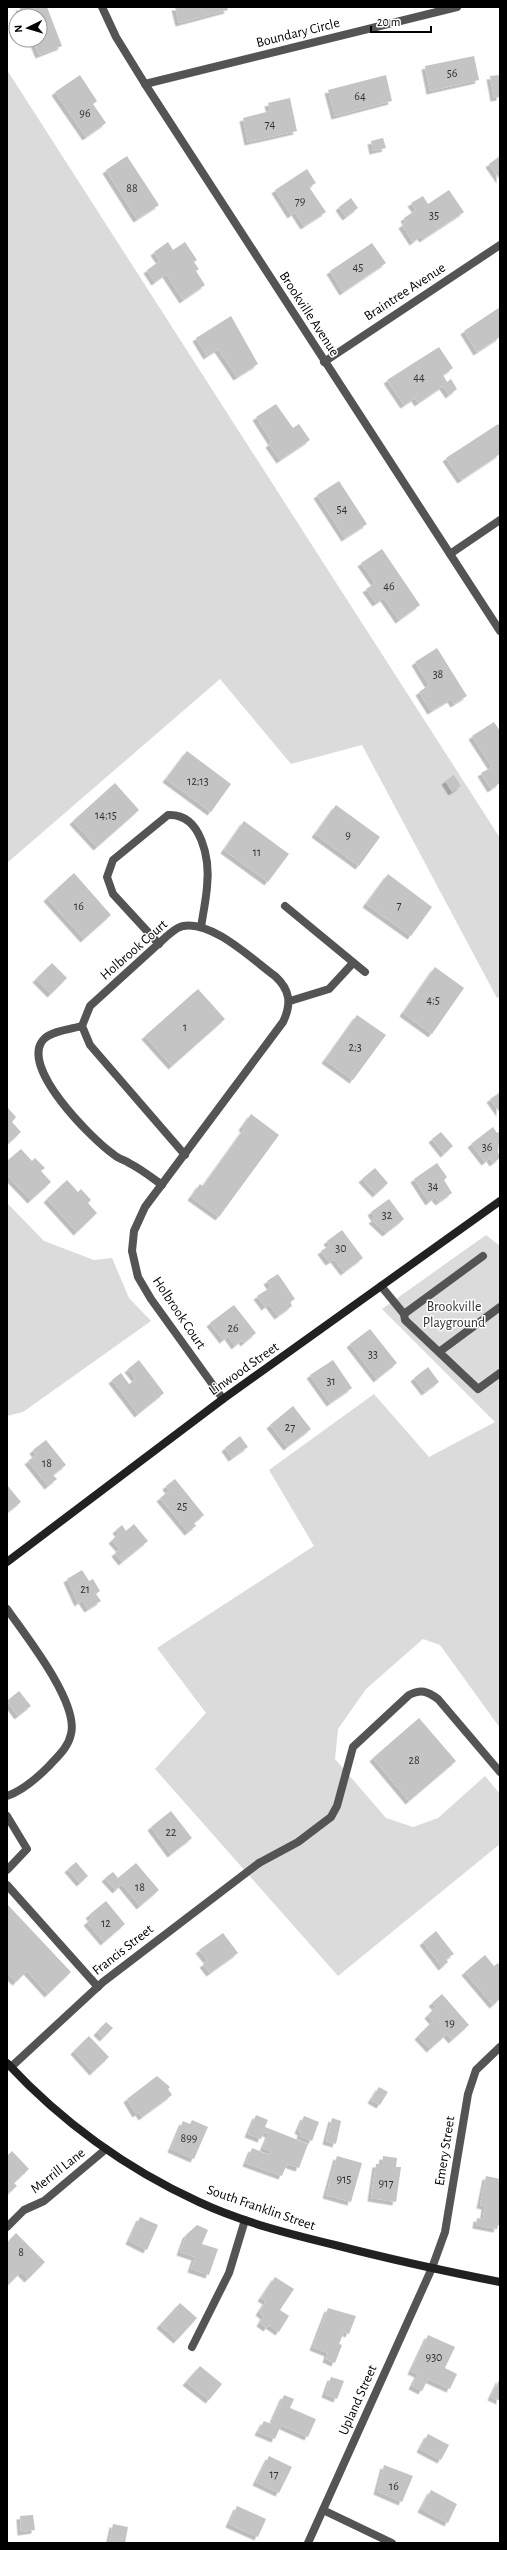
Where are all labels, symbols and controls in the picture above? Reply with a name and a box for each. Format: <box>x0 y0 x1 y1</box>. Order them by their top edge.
north arrow <box>8 8 48 48</box>
scale bar <box>371 8 431 34</box>
street label: Boundary Circle <box>255 16 341 50</box>
text: 20 m <box>377 16 400 28</box>
text: N <box>13 25 24 33</box>
house number: 56 <box>447 67 458 79</box>
house number: 64 <box>354 90 366 102</box>
house number: 96 <box>79 107 91 119</box>
house number: 74 <box>265 118 276 130</box>
house number: 88 <box>126 182 138 194</box>
house number: 79 <box>295 195 306 207</box>
house number: 35 <box>429 209 439 221</box>
house number: 45 <box>353 261 363 273</box>
street label: Braintree Avenue <box>362 261 448 323</box>
street label: Brookville Avenue <box>276 269 342 359</box>
house number: 44 <box>413 371 425 383</box>
house number: 54 <box>337 503 348 515</box>
house number: 46 <box>383 580 395 592</box>
house number: 38 <box>433 668 444 680</box>
house number: 12;13 <box>187 775 209 787</box>
house number: 14;15 <box>95 809 117 821</box>
house number: 9 <box>345 829 351 841</box>
house number: 11 <box>253 846 261 858</box>
house number: 7 <box>396 899 402 911</box>
house number: 16 <box>74 900 84 912</box>
street label: Holbrook Court <box>98 917 171 983</box>
house number: 4;5 <box>426 994 440 1006</box>
house number: 1 <box>183 1021 187 1033</box>
house number: 2;3 <box>348 1041 362 1053</box>
house number: 36 <box>482 1141 493 1153</box>
house number: 34 <box>428 1180 439 1192</box>
house number: 32 <box>382 1209 393 1221</box>
house number: 30 <box>335 1242 347 1254</box>
street label: Holbrook Court <box>150 1274 208 1352</box>
park label: Brookville Playground <box>423 1300 485 1330</box>
house number: 26 <box>227 1322 239 1334</box>
street label: Linwood Street <box>207 1340 282 1398</box>
house number: 33 <box>368 1348 378 1360</box>
house number: 31 <box>326 1375 336 1387</box>
house number: 27 <box>285 1421 295 1433</box>
house number: 18 <box>42 1457 52 1469</box>
house number: 25 <box>177 1500 187 1512</box>
house number: 21 <box>80 1583 90 1595</box>
house number: 28 <box>408 1754 420 1766</box>
house number: 22 <box>166 1826 177 1838</box>
house number: 18 <box>135 1881 145 1893</box>
house number: 12 <box>101 1917 111 1929</box>
street label: Francis Street <box>90 1922 156 1978</box>
house number: 19 <box>445 2017 455 2029</box>
street label: Emery Street <box>433 2115 457 2187</box>
house number: 899 <box>181 2132 198 2144</box>
street label: Merrill Lane <box>28 2146 88 2196</box>
house number: 915 <box>337 2173 351 2185</box>
house number: 917 <box>379 2177 393 2189</box>
street label: South Franklin Street <box>205 2183 317 2233</box>
house number: 8 <box>18 2246 24 2258</box>
house number: 930 <box>426 2351 442 2363</box>
street label: Upland Street <box>336 2362 380 2437</box>
house number: 17 <box>269 2468 279 2480</box>
house number: 16 <box>389 2480 399 2492</box>

